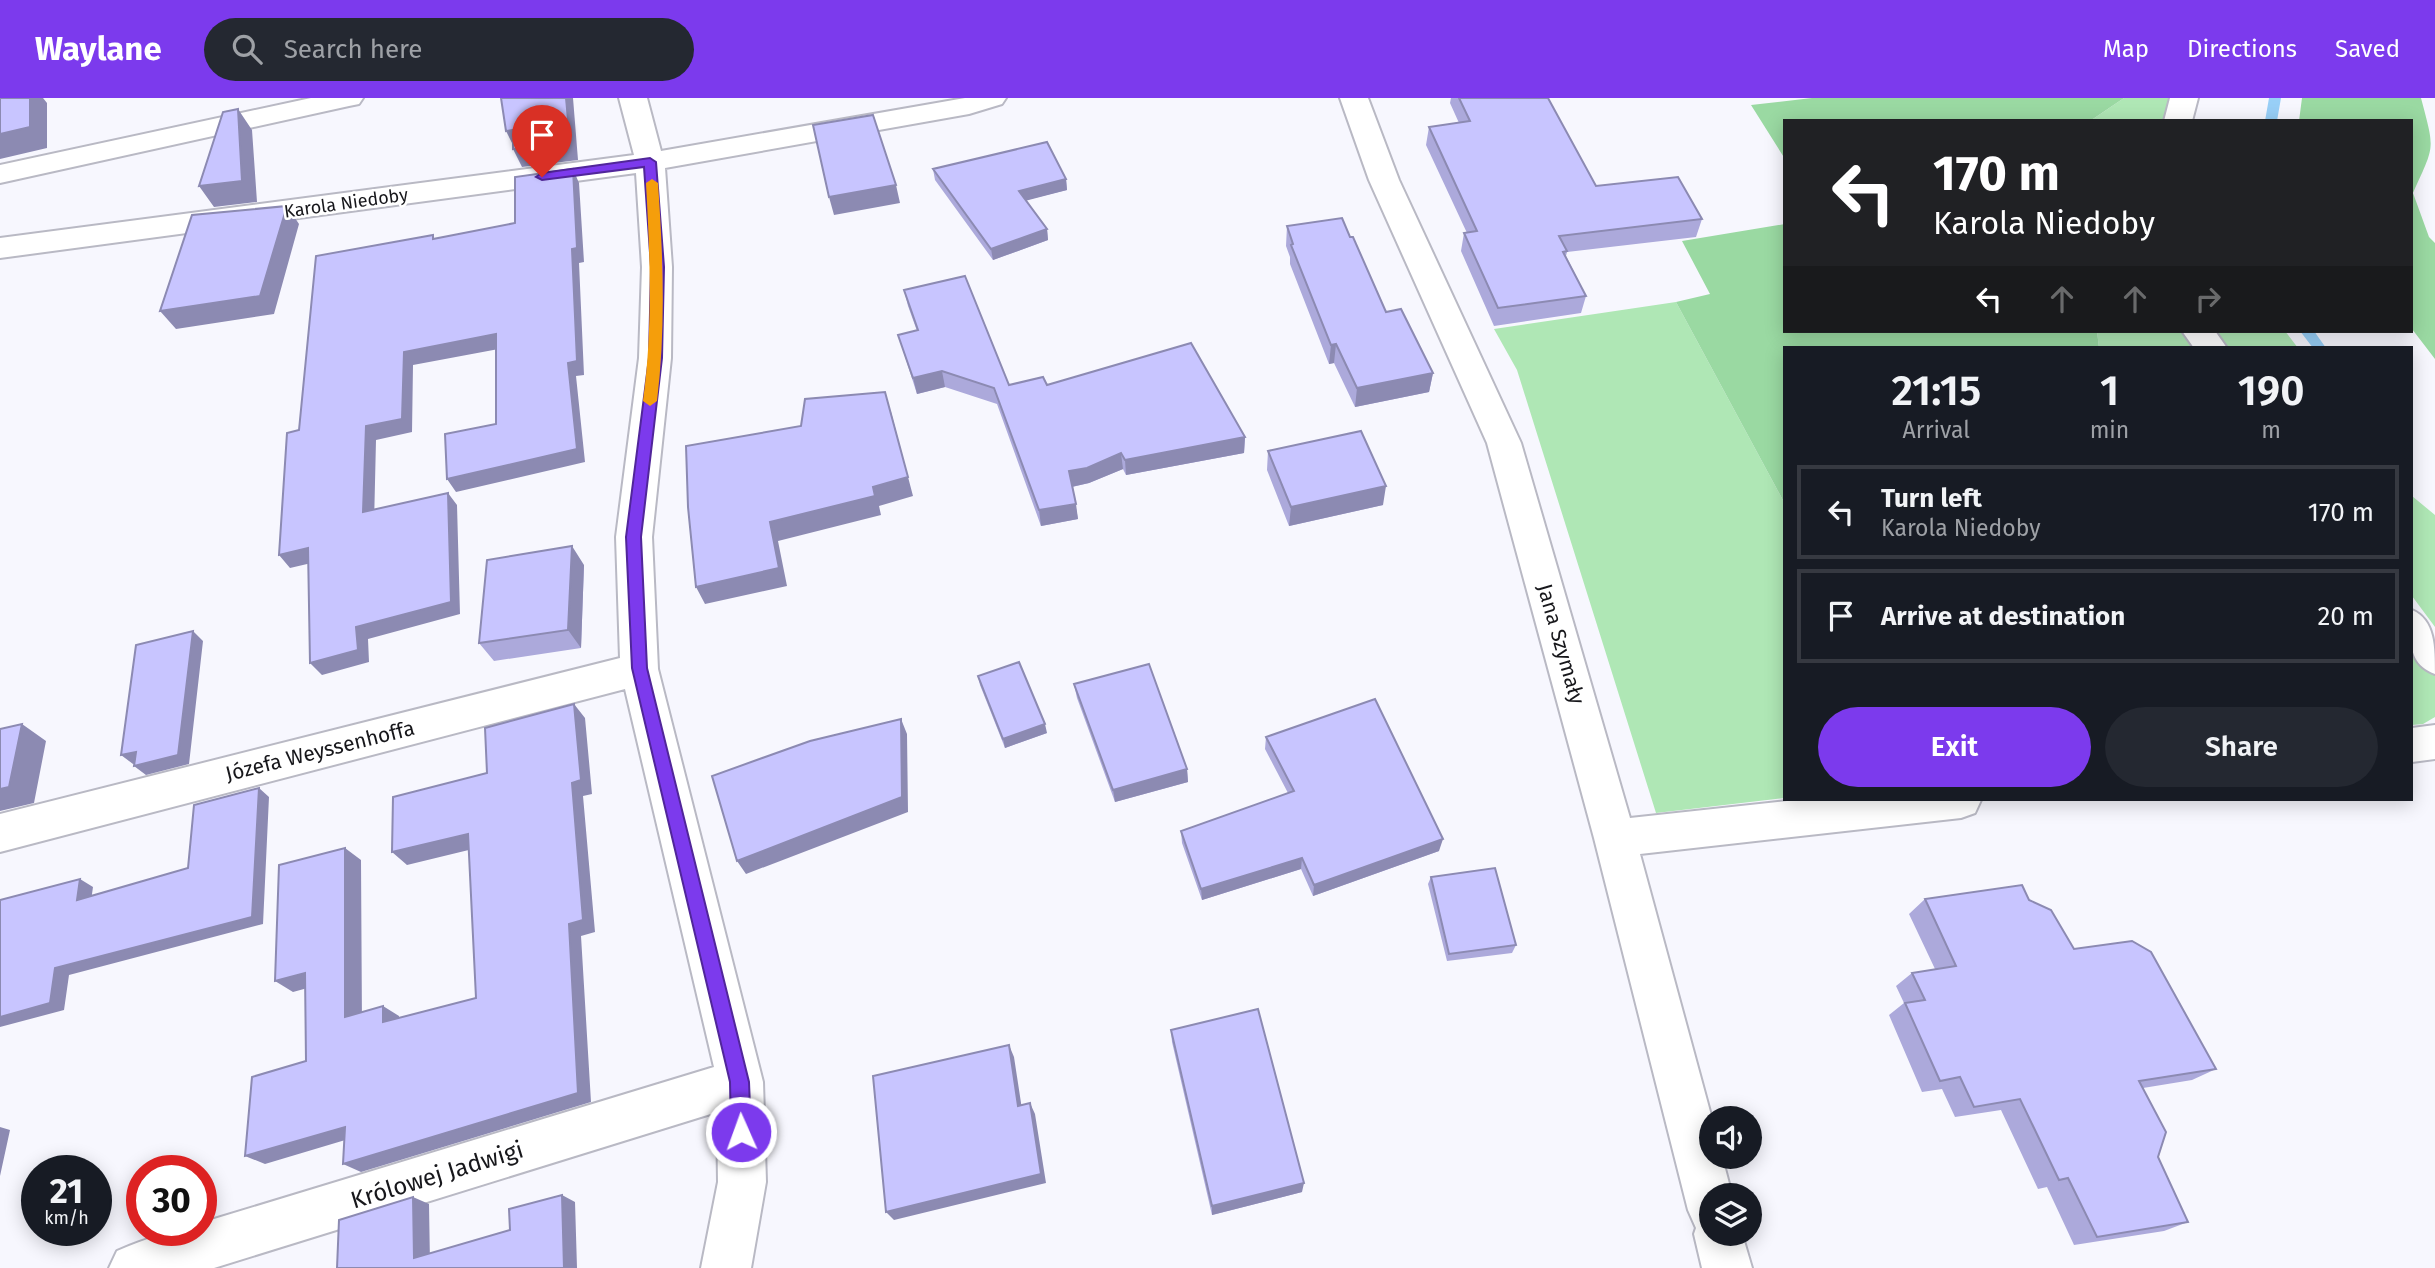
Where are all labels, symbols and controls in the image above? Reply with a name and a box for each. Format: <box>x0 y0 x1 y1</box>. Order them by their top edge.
search box <box>204 18 694 81</box>
text: Waylane <box>35 29 162 69</box>
icon: search <box>228 30 266 68</box>
text: Search here <box>284 34 423 65</box>
text: Map <box>2103 35 2149 63</box>
text: Directions <box>2187 35 2297 63</box>
text: Saved <box>2335 35 2400 63</box>
pin <box>512 105 572 177</box>
icon: arrive <box>523 116 561 154</box>
text: 170 m <box>1933 144 2060 203</box>
icon: left <box>1818 147 1909 238</box>
street label: Karola Niedoby <box>283 183 409 223</box>
text: Karola Niedoby <box>1933 204 2155 242</box>
icon: left <box>1970 280 2008 318</box>
icon: ahead <box>2043 280 2081 318</box>
icon: ahead <box>2116 280 2154 318</box>
icon: right <box>2189 280 2227 318</box>
text: 21:15 <box>1892 366 1981 416</box>
text: 1 <box>2100 366 2119 416</box>
text: 190 <box>2238 366 2304 416</box>
text: Arrival <box>1903 416 1970 444</box>
text: min <box>2090 416 2129 444</box>
text: m <box>2261 416 2281 444</box>
text: Turn left <box>1881 483 1982 514</box>
icon: left <box>1822 493 1860 531</box>
text: 170 m <box>2308 497 2374 528</box>
text: Karola Niedoby <box>1881 514 2041 542</box>
street label: Jana Szymały <box>1531 581 1591 708</box>
icon: arrive <box>1822 597 1860 635</box>
text: Arrive at destination <box>1881 601 2125 632</box>
text: 20 m <box>2317 601 2374 632</box>
button: Exit <box>1818 707 2091 787</box>
button: Share <box>2105 707 2378 787</box>
street label: Józefa Weyssenhoffa <box>223 715 417 787</box>
position arrow <box>704 1095 778 1169</box>
map controls <box>1699 1106 1762 1246</box>
button: sound <box>1699 1106 1762 1169</box>
street label: Królowej Jadwigi <box>347 1135 527 1215</box>
speed limit sign: 30 <box>126 1155 217 1246</box>
text: 21 <box>50 1170 83 1212</box>
button: layers <box>1699 1183 1762 1246</box>
text: km/h <box>44 1207 89 1229</box>

